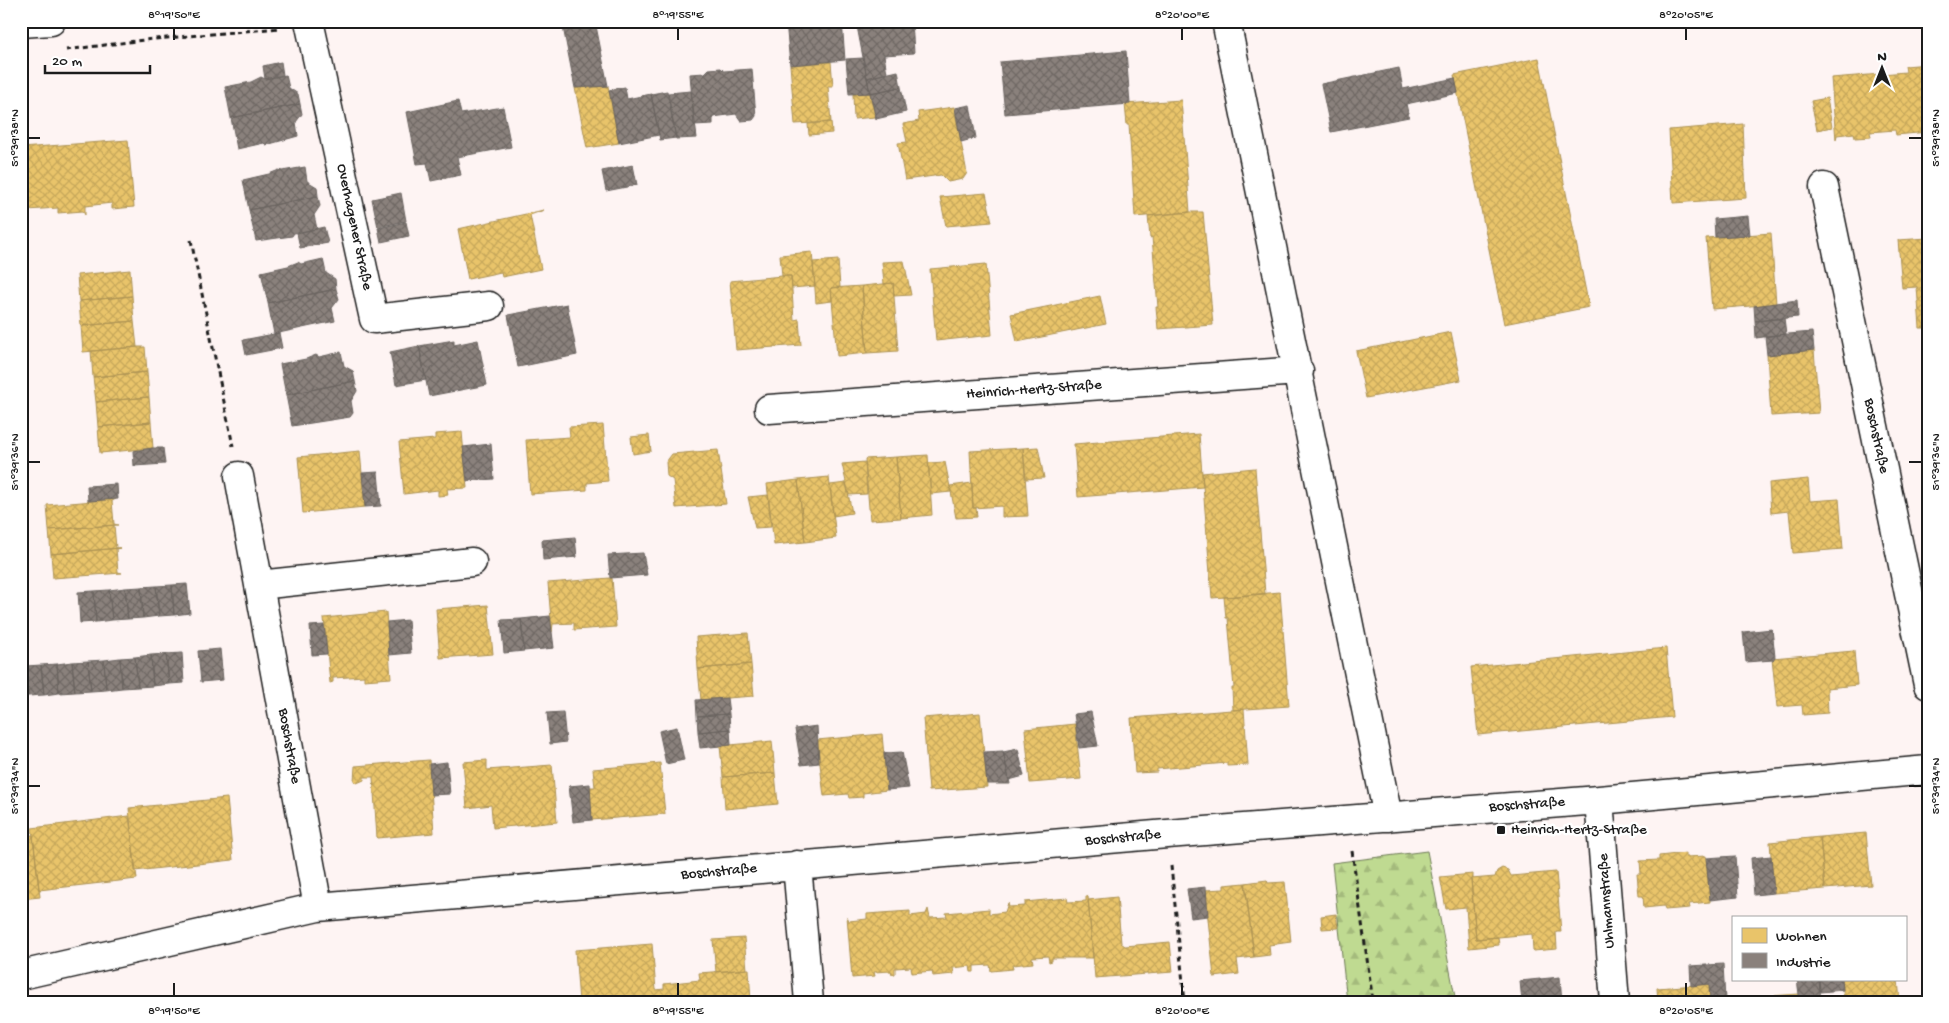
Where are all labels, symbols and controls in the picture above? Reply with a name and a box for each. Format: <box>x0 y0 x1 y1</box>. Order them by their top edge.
text: 8°19'50"E <box>148 9 200 23</box>
text: 8°19'55"E <box>653 9 704 23</box>
text: 8°20'00"E <box>1155 9 1209 23</box>
text: 8°20'05"E <box>1659 9 1713 23</box>
scale bar <box>45 42 150 74</box>
north arrow <box>1856 42 1906 92</box>
text: N <box>1877 49 1887 66</box>
text: 20 m <box>52 53 82 71</box>
text: 51°39'38"N <box>9 109 23 167</box>
text: 51°39'38"N <box>1930 109 1944 167</box>
street label: Overhagener Straße <box>332 162 376 292</box>
street label: Heinrich-Hertz-Straße <box>966 376 1103 404</box>
street label: Boschstraße <box>1859 396 1893 475</box>
text: 51°39'36"N <box>9 433 23 490</box>
text: 51°39'36"N <box>1930 433 1944 490</box>
street label: Boschstraße <box>273 706 305 785</box>
text: 51°39'34"N <box>9 758 23 814</box>
text: 51°39'34"N <box>1930 758 1944 814</box>
street label: Boschstraße <box>1487 793 1566 817</box>
place label: Heinrich-Hertz-Straße <box>1511 821 1647 839</box>
marker: Heinrich-Hertz-Straße <box>1495 824 1507 836</box>
street label: Boschstraße <box>1083 826 1162 850</box>
street label: Uhlmannstraße <box>1595 853 1619 949</box>
street label: Boschstraße <box>679 860 758 884</box>
legend <box>1732 916 1906 980</box>
text: Wohnen <box>1776 928 1827 946</box>
text: Industrie <box>1776 954 1831 972</box>
text: 8°19'50"E <box>148 1005 200 1019</box>
text: 8°19'55"E <box>653 1005 704 1019</box>
text: 8°20'00"E <box>1155 1005 1209 1019</box>
text: 8°20'05"E <box>1659 1005 1713 1019</box>

